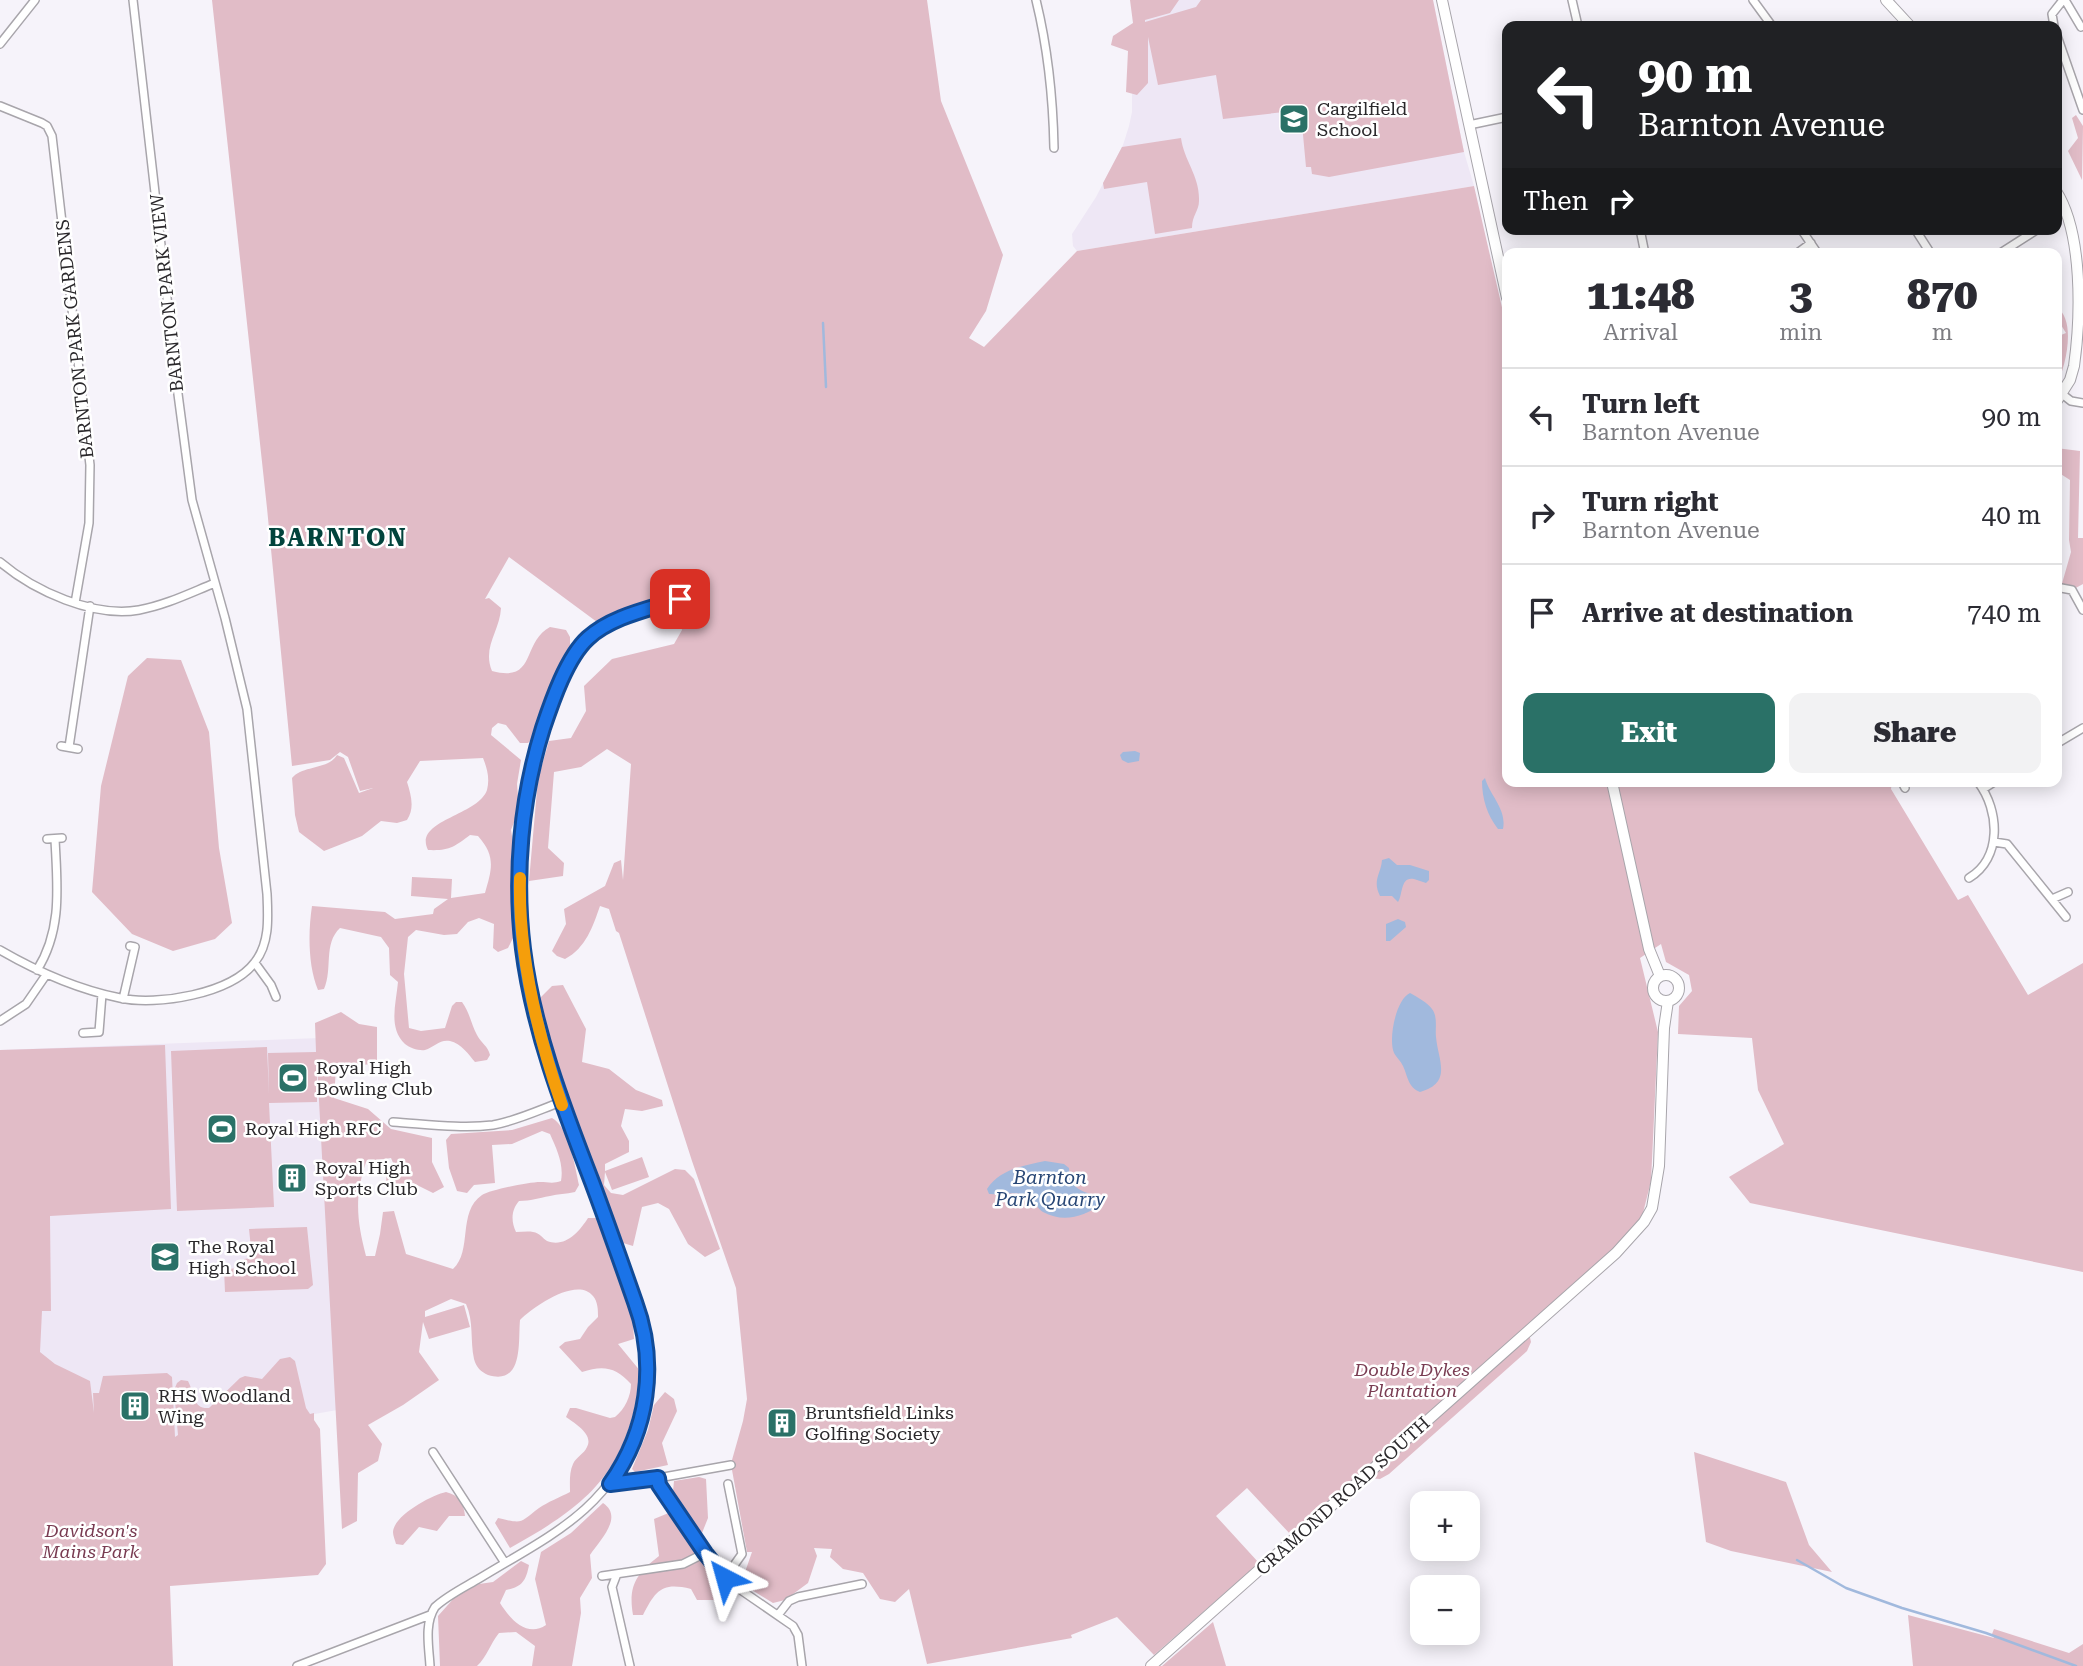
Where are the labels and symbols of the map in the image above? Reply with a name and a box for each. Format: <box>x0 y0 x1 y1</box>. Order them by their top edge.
place label: Cargilfield School <box>1317 98 1408 140</box>
school or university icon: Cargilfield School <box>1277 102 1311 136</box>
street label: BARNTON PARK VIEW <box>146 192 187 393</box>
street label: BARNTON PARK GARDENS <box>52 219 97 460</box>
district label: BARNTON <box>268 524 408 552</box>
pin <box>650 569 710 629</box>
place label: Royal High Bowling Club <box>316 1057 433 1099</box>
sports icon: Royal High Bowling Club <box>276 1061 310 1095</box>
sports icon: Royal High RFC <box>205 1112 239 1146</box>
place label: Royal High RFC <box>245 1118 381 1139</box>
place label: Royal High Sports Club <box>315 1157 418 1199</box>
building icon: Royal High Sports Club <box>275 1161 309 1195</box>
water label: Barnton Park Quarry <box>994 1166 1105 1211</box>
place label: The Royal High School <box>188 1236 296 1278</box>
school or university icon: The Royal High School <box>148 1240 182 1274</box>
park label: Double Dykes Plantation <box>1353 1359 1470 1401</box>
place label: RHS Woodland Wing <box>158 1385 291 1427</box>
building icon: RHS Woodland Wing <box>118 1389 152 1423</box>
place label: Bruntsfield Links Golfing Society <box>805 1402 954 1444</box>
building icon: Bruntsfield Links Golfing Society <box>765 1406 799 1440</box>
street label: CRAMOND ROAD SOUTH <box>1251 1412 1434 1579</box>
park label: Davidson's Mains Park <box>42 1520 140 1562</box>
position arrow <box>688 1541 762 1615</box>

